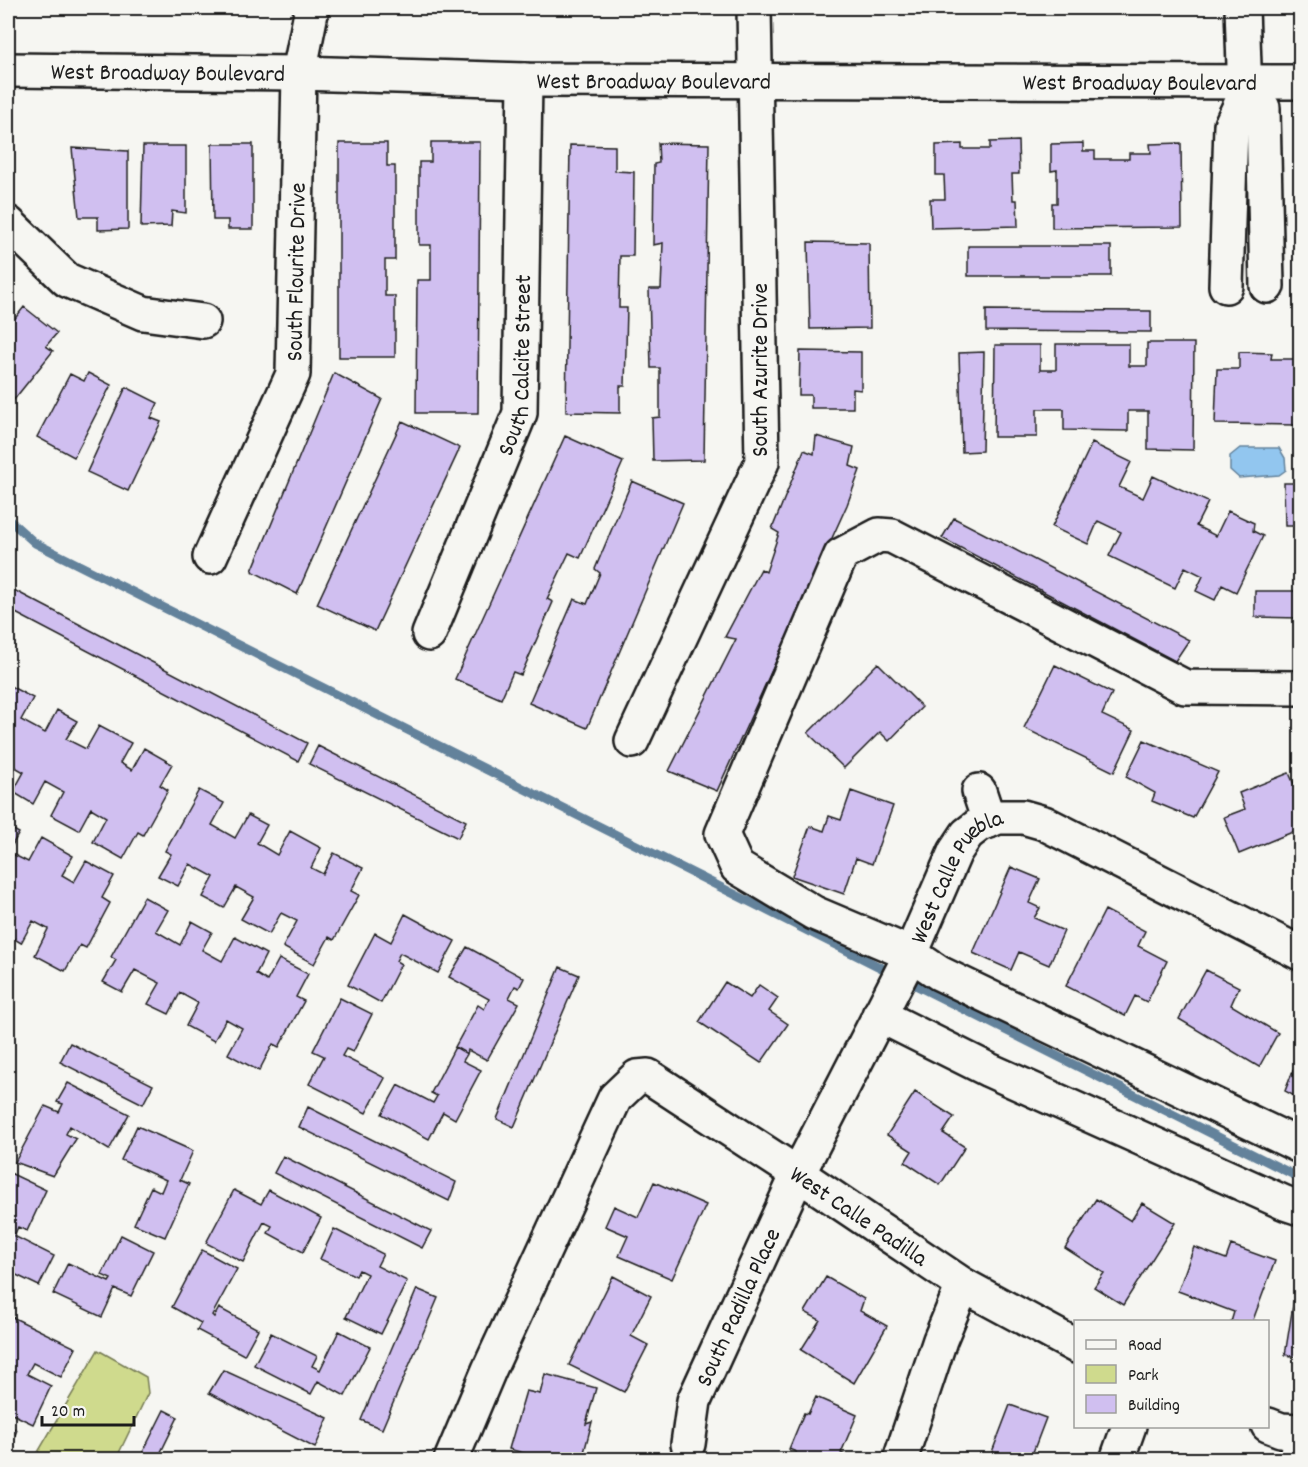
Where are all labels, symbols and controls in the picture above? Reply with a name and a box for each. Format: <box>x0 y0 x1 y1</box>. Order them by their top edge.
street label: West Broadway Boulevard <box>51 56 285 93</box>
street label: West Broadway Boulevard <box>537 66 771 101</box>
street label: West Broadway Boulevard <box>1023 67 1257 102</box>
street label: South Flourite Drive <box>279 182 317 362</box>
street label: South Calcite Street <box>490 274 542 462</box>
street label: South Azurite Drive <box>745 283 779 457</box>
street label: West Calle Puebla <box>903 802 1009 950</box>
street label: West Calle Padilla <box>782 1159 934 1277</box>
street label: South Padilla Place <box>689 1223 791 1393</box>
legend <box>1074 1320 1269 1428</box>
text: Road <box>1128 1334 1162 1359</box>
text: Park <box>1128 1364 1159 1389</box>
scale bar <box>42 1389 134 1427</box>
text: Building <box>1128 1394 1180 1419</box>
text: 20 m <box>51 1400 85 1425</box>

